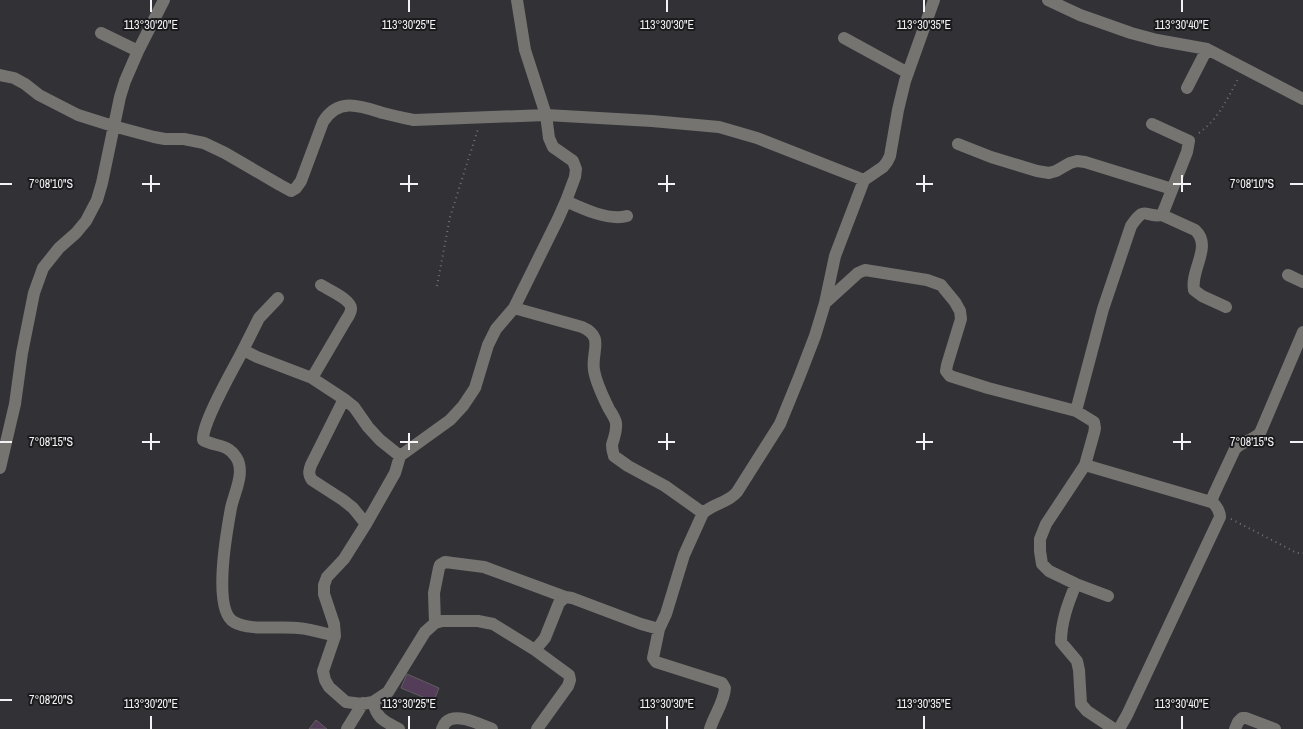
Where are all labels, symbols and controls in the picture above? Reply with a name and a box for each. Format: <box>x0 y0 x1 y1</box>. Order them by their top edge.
text: 113°30'20"E <box>124 17 178 33</box>
text: 113°30'25"E <box>382 17 436 33</box>
text: 113°30'30"E <box>640 17 694 33</box>
text: 113°30'35"E <box>897 17 951 33</box>
text: 113°30'40"E <box>1155 17 1209 33</box>
text: 7°08'10"S <box>29 176 73 192</box>
text: 7°08'10"S <box>1230 176 1274 192</box>
text: 7°08'15"S <box>29 434 73 450</box>
text: 7°08'15"S <box>1230 434 1274 450</box>
text: 7°08'20"S <box>29 692 73 708</box>
text: 113°30'20"E <box>124 696 178 712</box>
text: 113°30'25"E <box>382 696 436 712</box>
text: 113°30'30"E <box>640 696 694 712</box>
text: 113°30'35"E <box>897 696 951 712</box>
text: 113°30'40"E <box>1155 696 1209 712</box>

